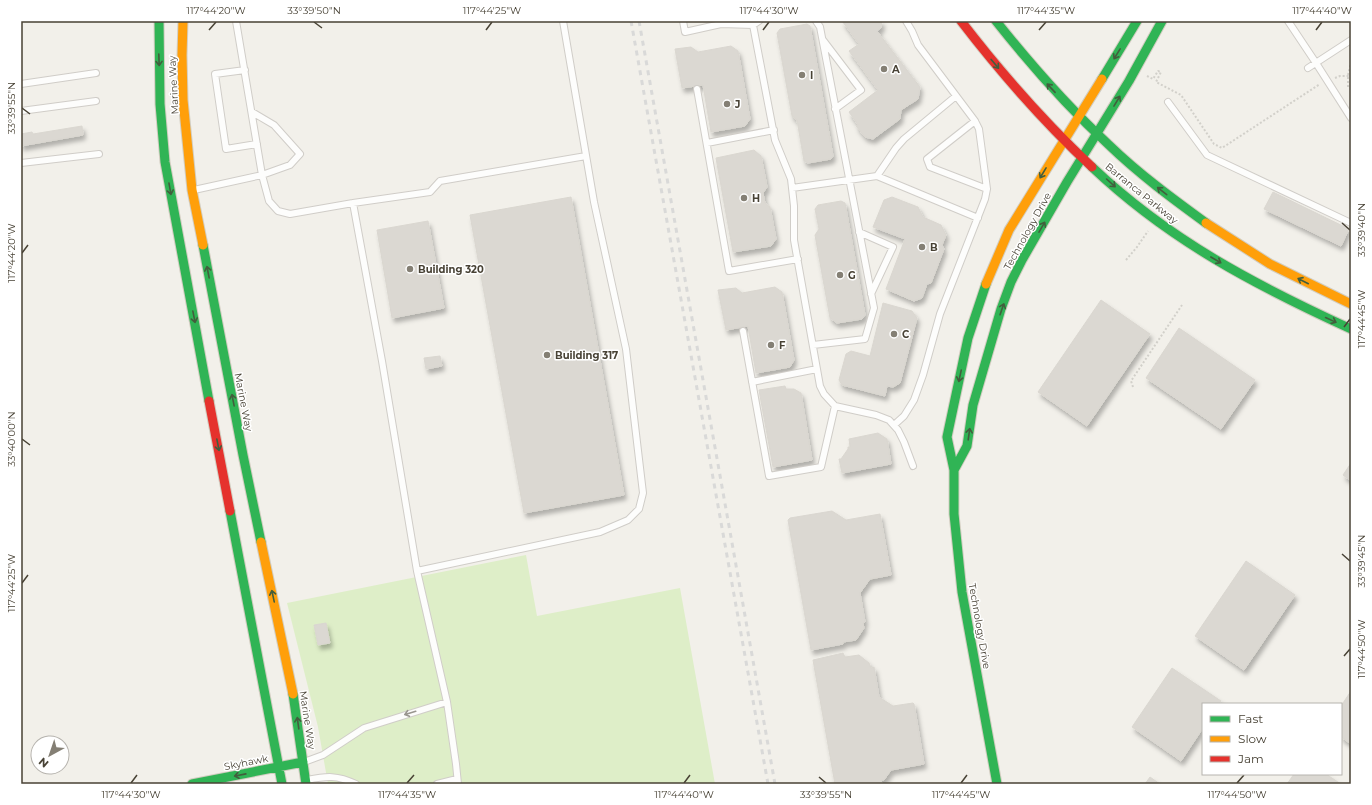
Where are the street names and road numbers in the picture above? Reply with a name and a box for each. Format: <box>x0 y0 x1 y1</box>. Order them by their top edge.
street label: Marine Way <box>165 55 182 115</box>
street label: Barranca Parkway <box>1103 160 1181 227</box>
street label: Technology Drive <box>1001 190 1054 272</box>
street label: Marine Way <box>231 372 256 433</box>
street label: Technology Drive <box>966 582 993 670</box>
street label: Marine Way <box>296 690 319 751</box>
street label: Skyhawk <box>223 752 269 773</box>

